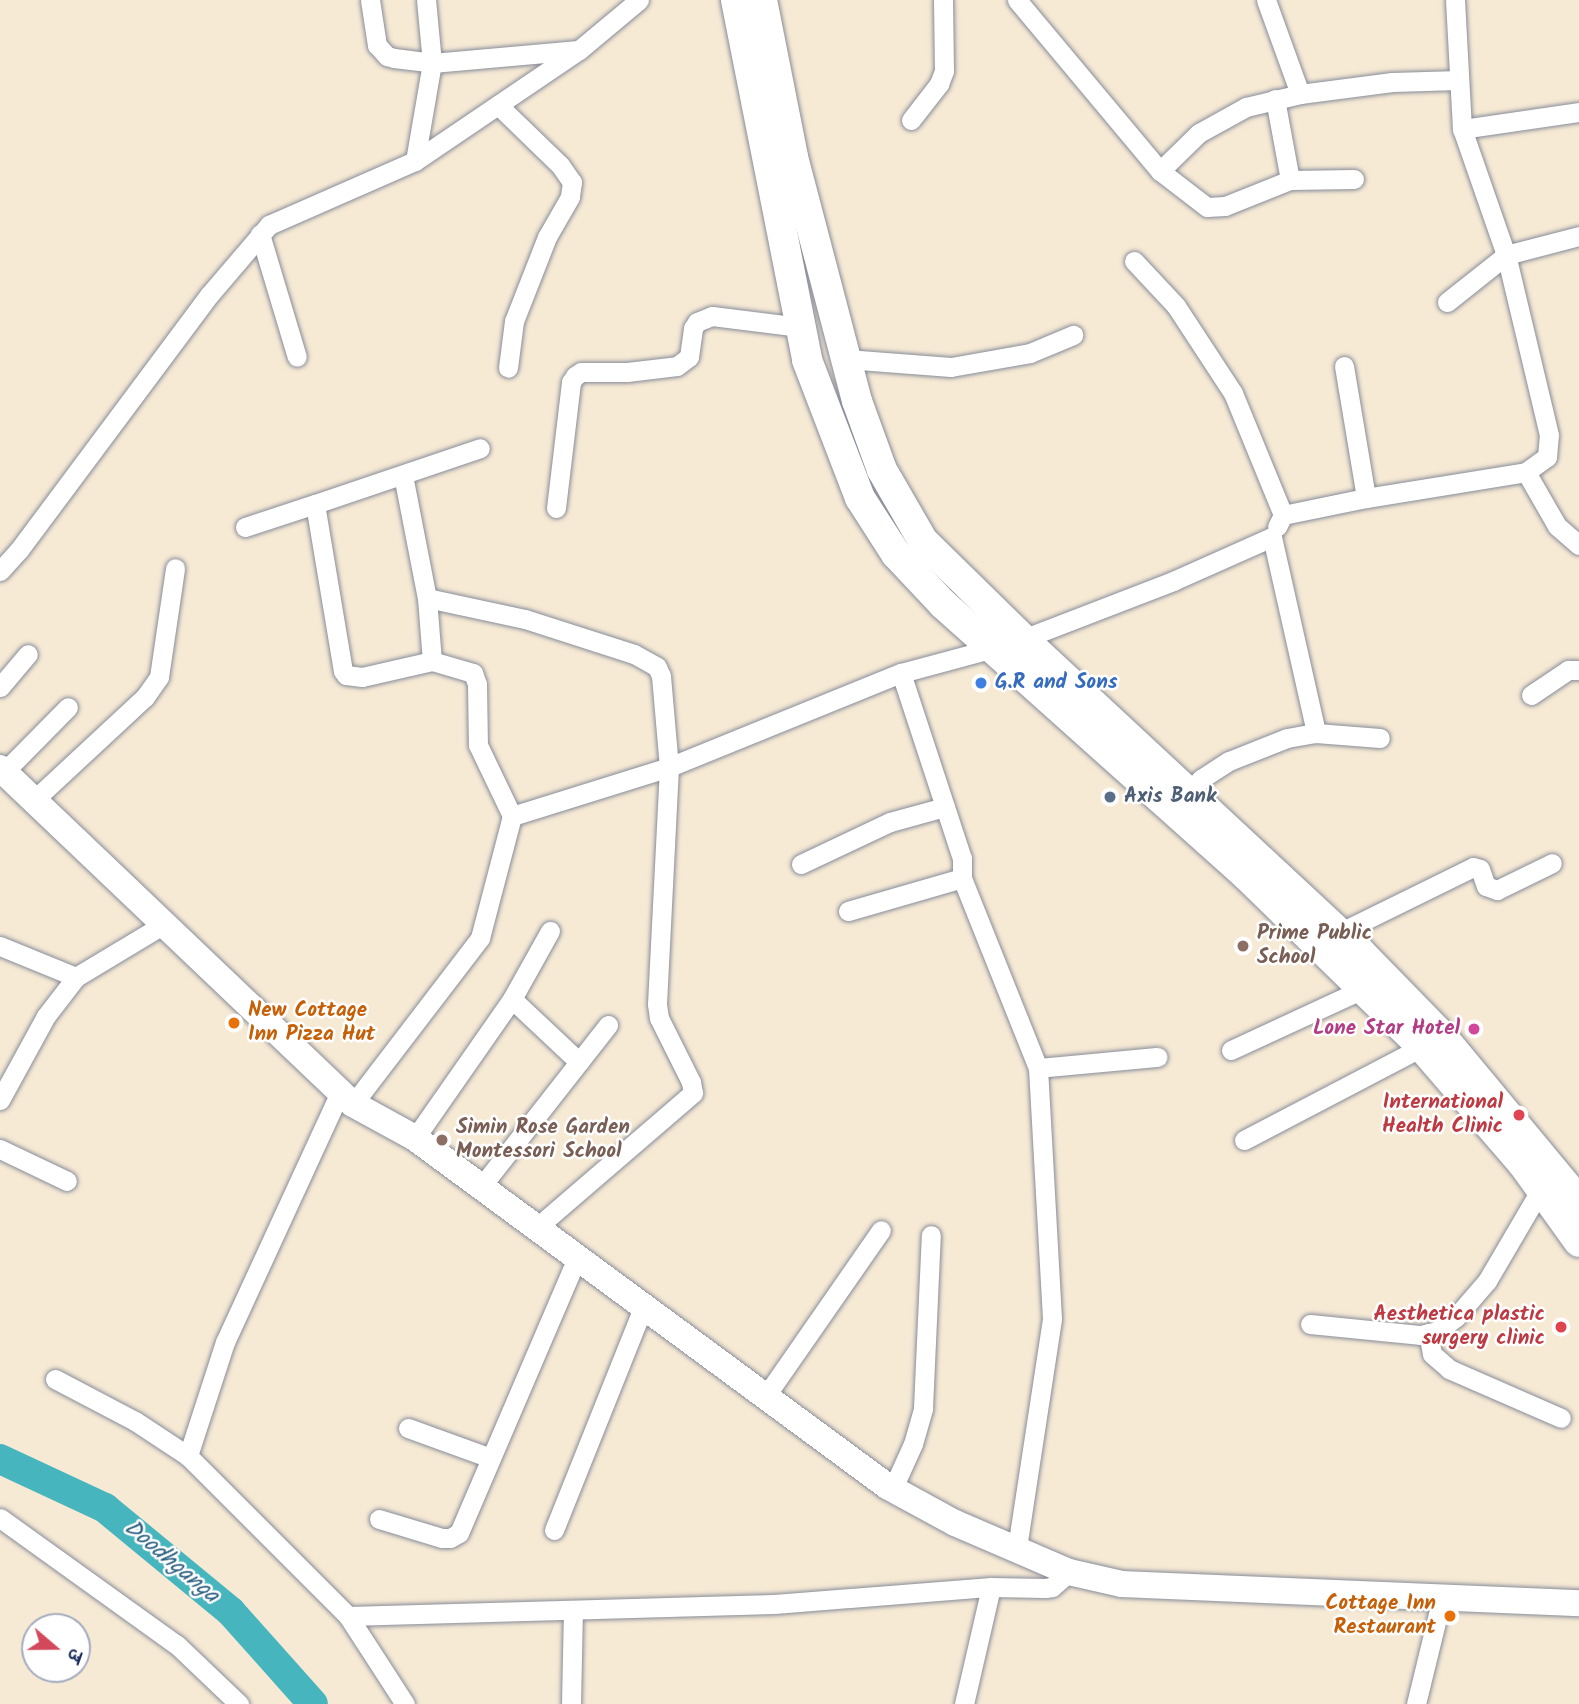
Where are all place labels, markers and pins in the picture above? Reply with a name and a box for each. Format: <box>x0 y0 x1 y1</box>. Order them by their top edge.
place label: G.R and Sons <box>995 670 1118 696</box>
marker: G.R and Sons <box>973 675 989 691</box>
place label: Axis Bank <box>1124 784 1216 810</box>
marker: Axis Bank <box>1102 789 1118 805</box>
place label: Prime Public School <box>1257 921 1372 971</box>
marker: Prime Public School <box>1235 938 1251 954</box>
place label: New Cottage Inn Pizza Hut <box>248 998 375 1048</box>
marker: New Cottage Inn Pizza Hut <box>226 1015 242 1031</box>
place label: Lone Star Hotel <box>1313 1016 1460 1042</box>
marker: Lone Star Hotel <box>1466 1021 1482 1037</box>
place label: International Health Clinic <box>1382 1090 1503 1140</box>
marker: International Health Clinic <box>1509 1105 1529 1125</box>
place label: Simin Rose Garden Montessori School <box>456 1115 630 1165</box>
marker: Simin Rose Garden Montessori School <box>434 1132 450 1148</box>
place label: Aesthetica plastic surgery clinic <box>1374 1302 1545 1352</box>
marker: Aesthetica plastic surgery clinic <box>1551 1317 1571 1337</box>
place label: Cottage Inn Restaurant <box>1326 1591 1436 1641</box>
marker: Cottage Inn Restaurant <box>1442 1608 1458 1624</box>

